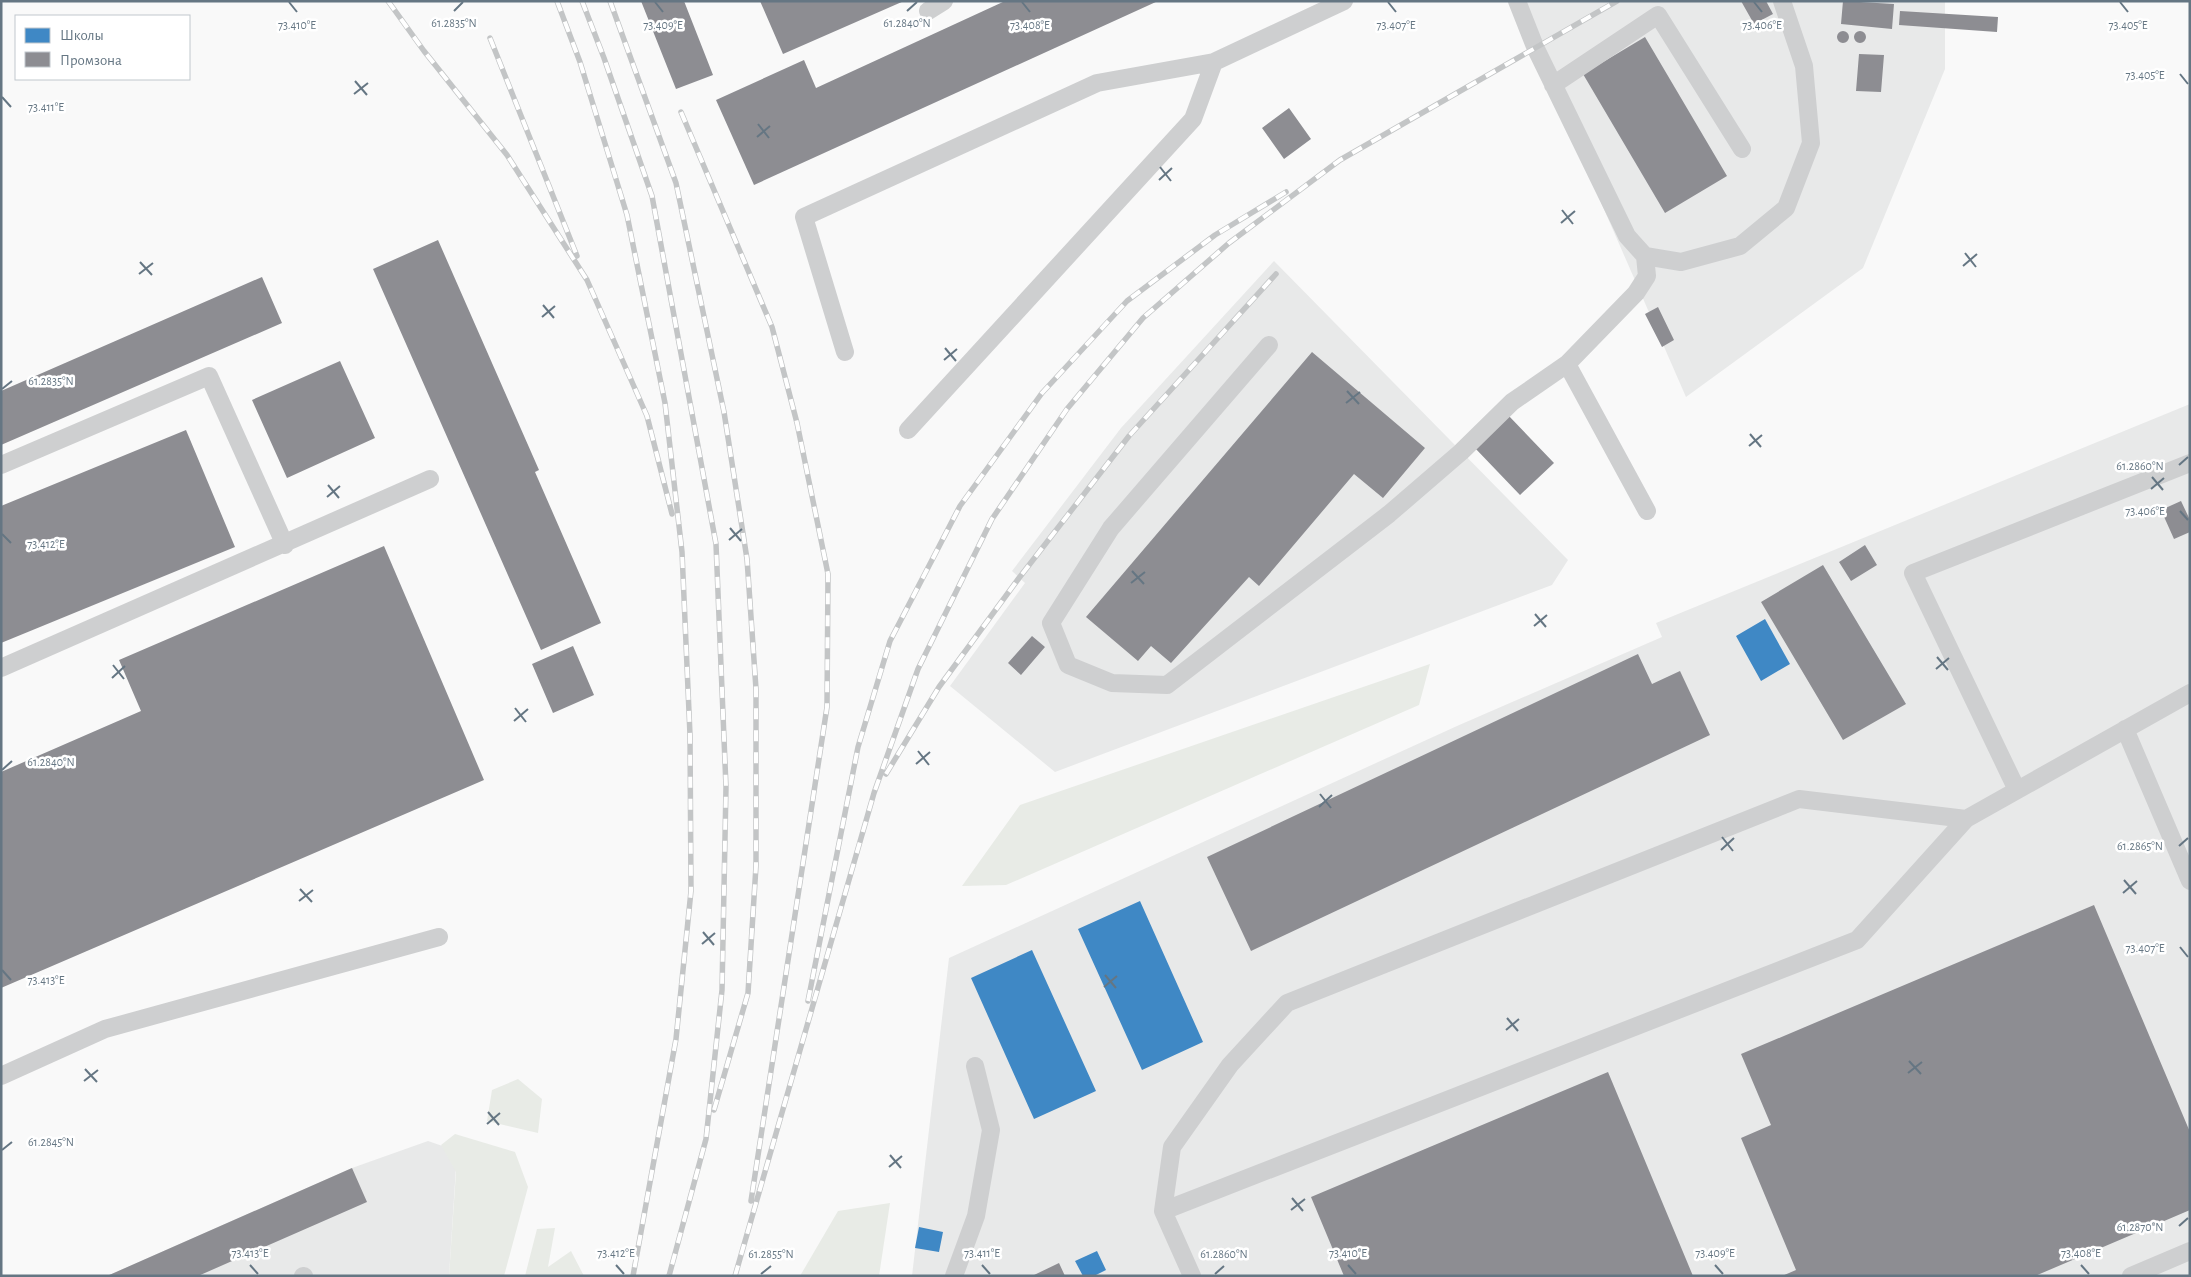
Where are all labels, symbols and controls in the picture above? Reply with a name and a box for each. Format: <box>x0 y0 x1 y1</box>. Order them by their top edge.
legend <box>15 15 190 80</box>
text: 61.2835°N <box>431 17 477 29</box>
text: 61.2840°N <box>883 17 931 29</box>
text: 73.410°E <box>278 19 316 31</box>
text: 73.409°E <box>643 19 683 31</box>
text: 73.408°E <box>1010 19 1050 31</box>
text: 73.407°E <box>1376 19 1416 31</box>
text: 73.406°E <box>1742 19 1782 31</box>
text: 73.405°E <box>2108 19 2148 31</box>
text: Школы <box>60 28 104 43</box>
text: Промзона <box>60 53 122 68</box>
text: 73.405°E <box>2125 69 2165 81</box>
text: 73.411°E <box>28 101 64 113</box>
text: 61.2835°N <box>28 375 74 387</box>
text: 61.2860°N <box>2116 460 2164 472</box>
text: 73.406°E <box>2125 505 2165 517</box>
text: 73.412°E <box>27 538 65 550</box>
text: 61.2840°N <box>27 756 75 768</box>
text: 61.2865°N <box>2117 840 2163 852</box>
text: 73.407°E <box>2125 942 2165 954</box>
text: 73.413°E <box>28 974 65 986</box>
text: 61.2845°N <box>28 1136 74 1148</box>
text: 61.2870°N <box>2117 1221 2163 1233</box>
text: 73.413°E <box>232 1247 269 1259</box>
text: 73.412°E <box>597 1247 635 1259</box>
text: 73.411°E <box>964 1247 1000 1259</box>
text: 73.410°E <box>1329 1247 1367 1259</box>
text: 73.409°E <box>1695 1247 1735 1259</box>
text: 73.408°E <box>2061 1247 2101 1259</box>
text: 61.2855°N <box>748 1248 794 1260</box>
text: 61.2860°N <box>1200 1248 1248 1260</box>

